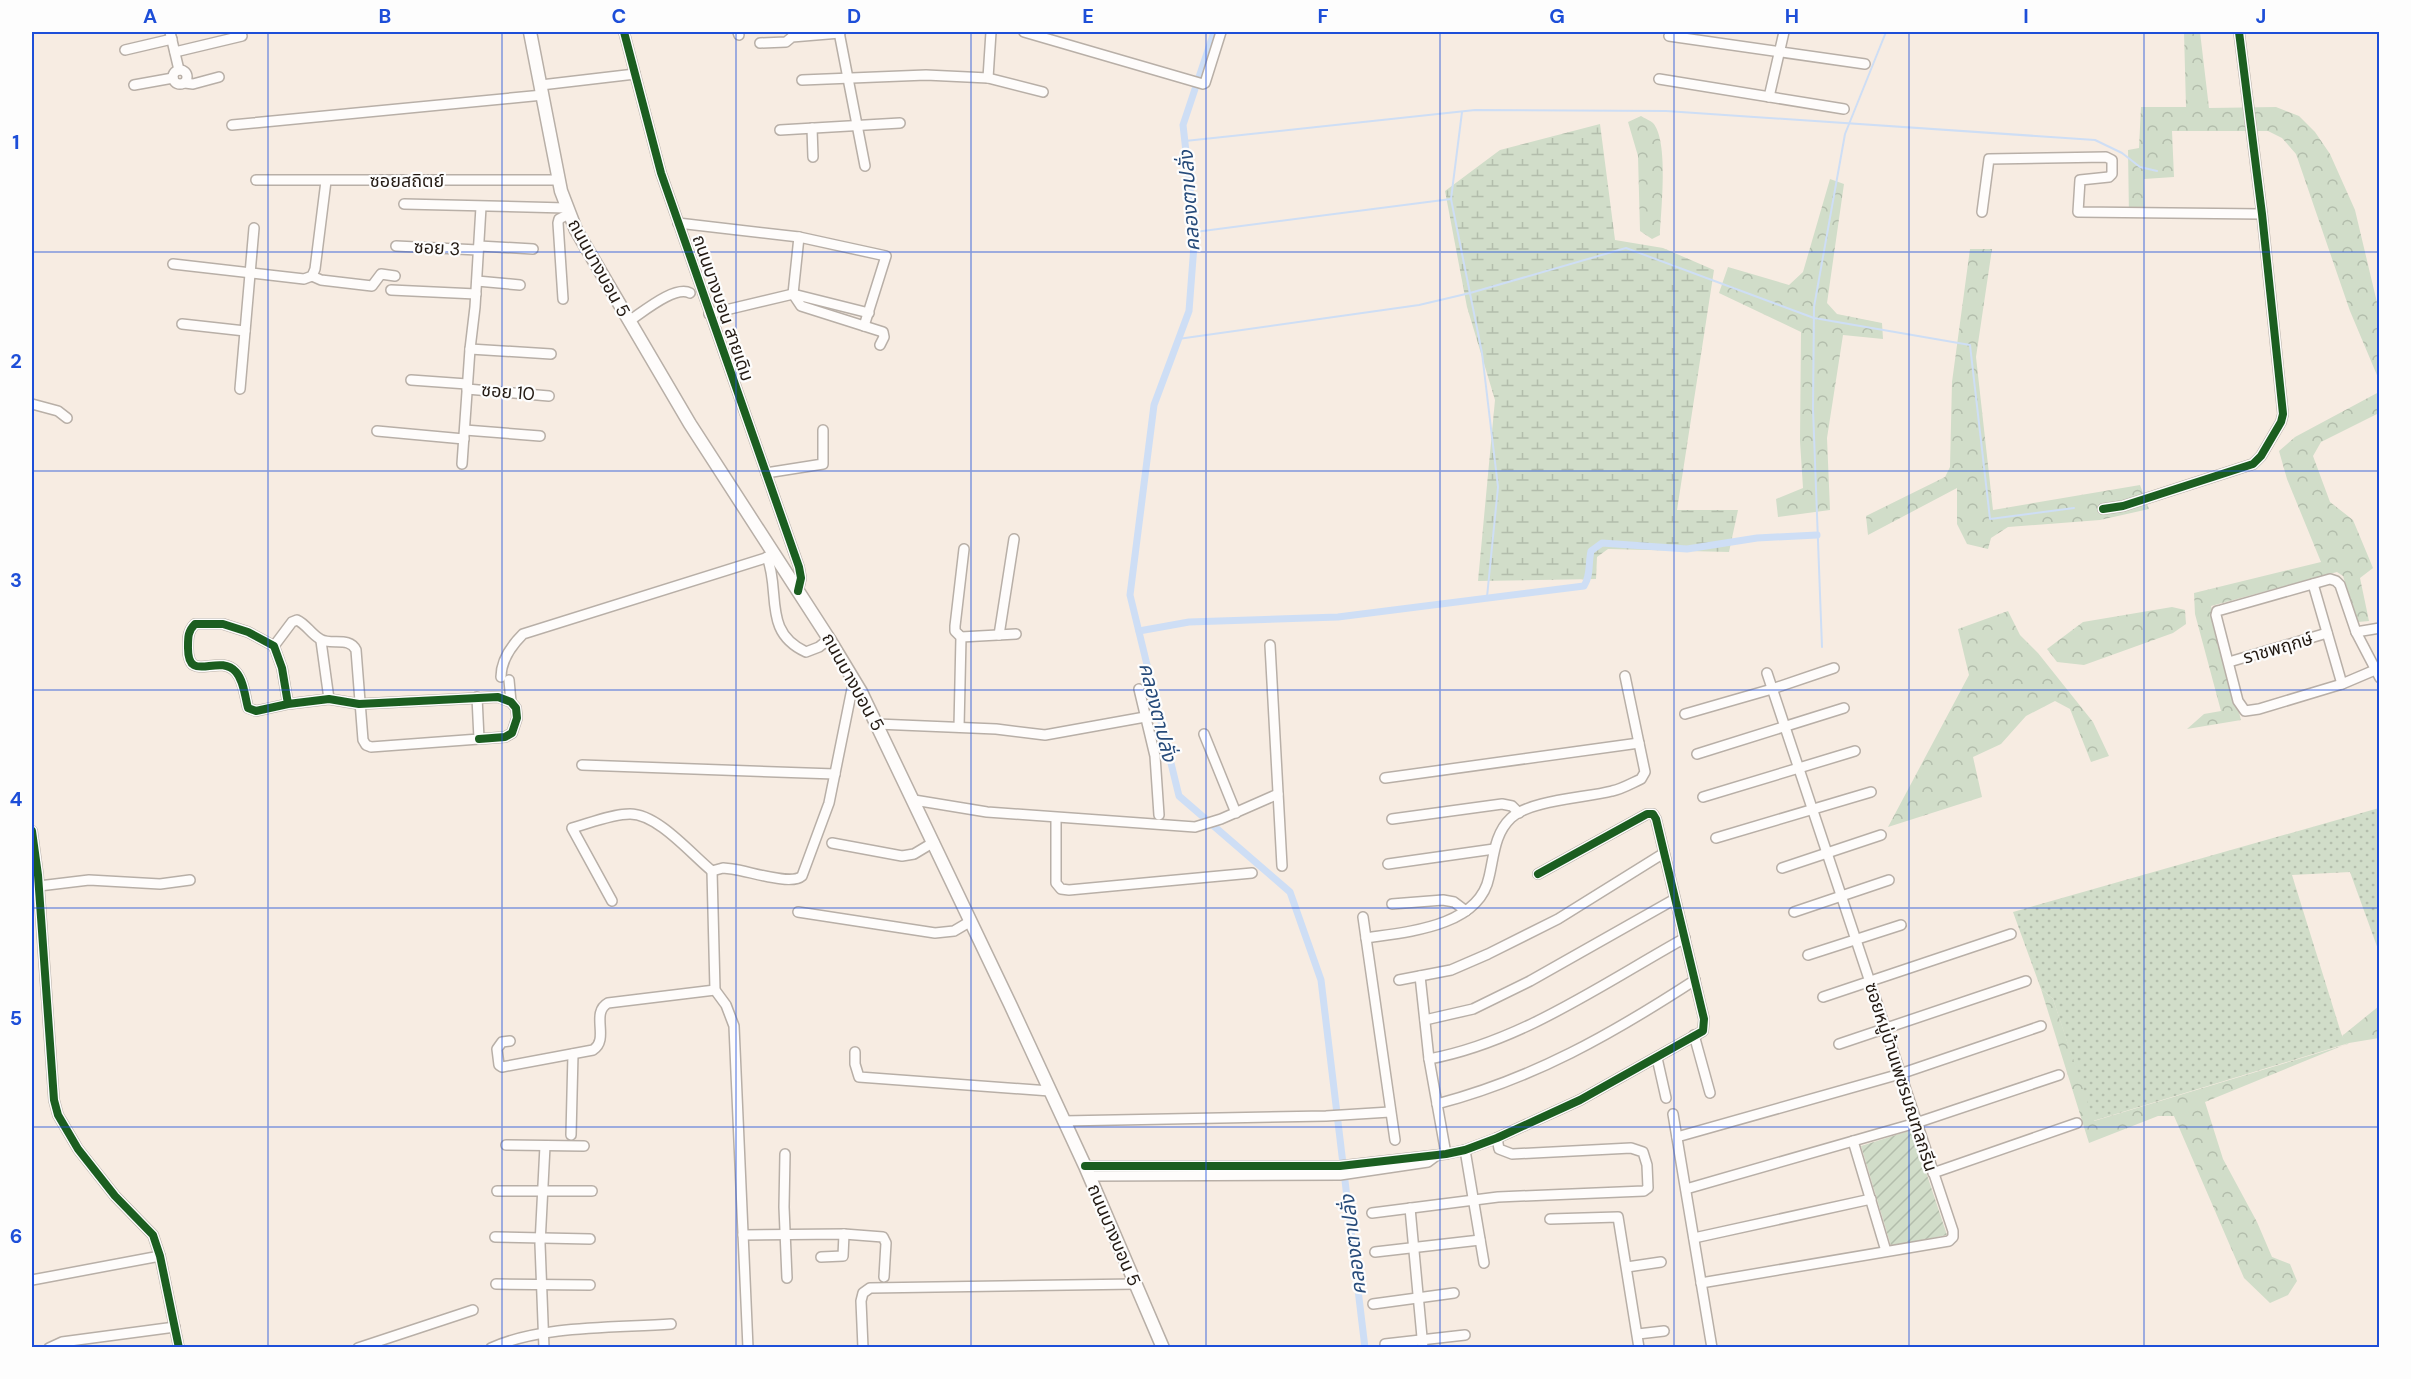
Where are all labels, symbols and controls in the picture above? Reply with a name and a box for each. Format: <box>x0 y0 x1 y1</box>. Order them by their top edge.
text: A <box>143 3 157 29</box>
text: B <box>379 3 391 29</box>
text: C <box>612 3 626 29</box>
text: D <box>847 3 861 29</box>
text: E <box>1082 3 1094 29</box>
text: F <box>1317 3 1329 29</box>
text: G <box>1549 3 1565 29</box>
text: H <box>1785 3 1799 29</box>
text: I <box>2023 3 2029 29</box>
text: J <box>2256 3 2266 29</box>
text: 1 <box>12 129 20 155</box>
water label: คลองตาปลั่ง <box>1172 148 1205 252</box>
street label: ซอยสถิตย์ <box>370 169 444 193</box>
street label: ถนนบางบอน 5 <box>562 215 636 321</box>
street label: ถนนบางบอน สายเดิม <box>687 232 759 384</box>
street label: ซอย 3 <box>413 235 461 261</box>
text: 2 <box>10 348 22 374</box>
street label: ซอย 10 <box>480 378 536 406</box>
text: 3 <box>10 567 22 593</box>
street label: ราชพฤกษ์ <box>2240 627 2316 669</box>
street label: ถนนบางบอน 5 <box>816 629 890 735</box>
water label: คลองตาปลั่ง <box>1133 660 1183 765</box>
text: 4 <box>10 786 23 812</box>
street label: ซอยหมู่บ้านเพชรมณฑลกรีน <box>1859 979 1943 1175</box>
text: 5 <box>10 1005 22 1031</box>
street label: ถนนบางบอน 5 <box>1082 1180 1146 1290</box>
water label: คลองตาปลั่ง <box>1334 1192 1372 1297</box>
text: 6 <box>10 1223 22 1249</box>

